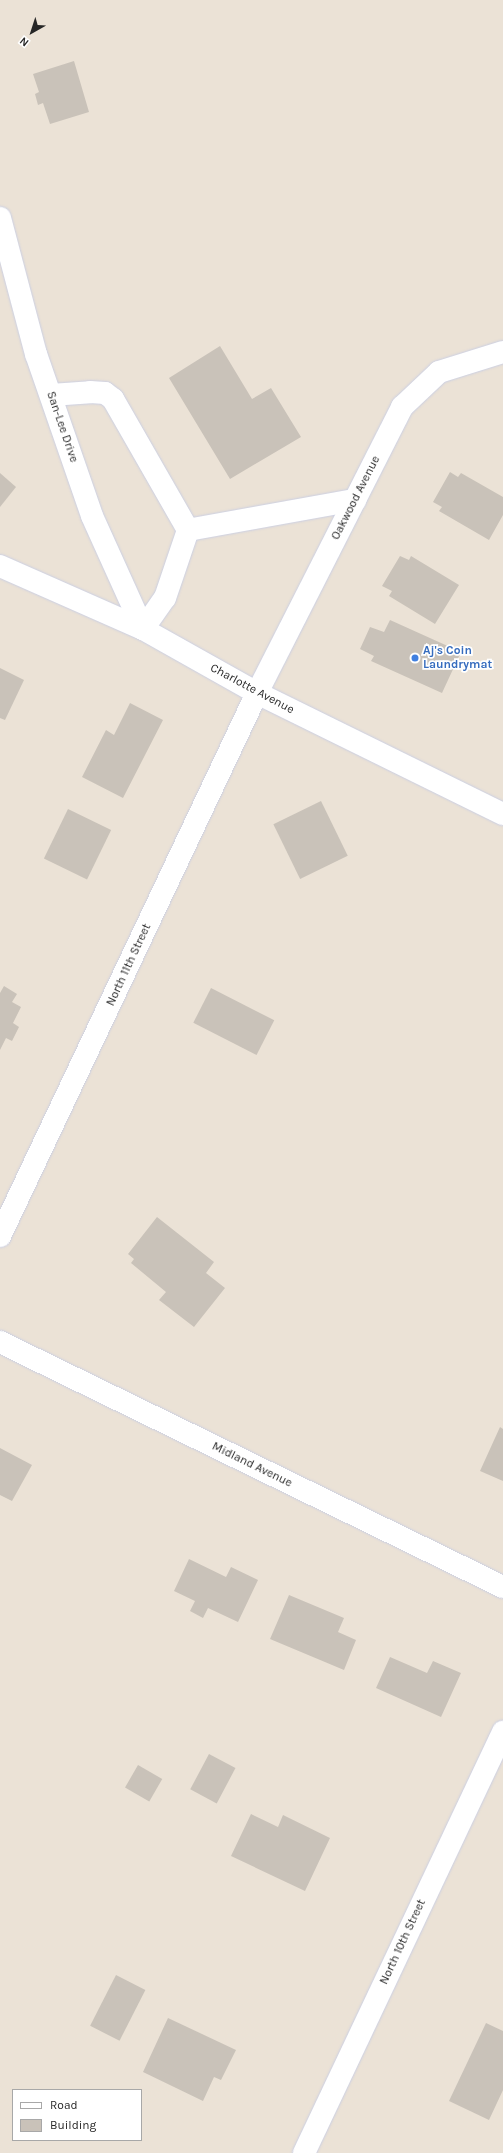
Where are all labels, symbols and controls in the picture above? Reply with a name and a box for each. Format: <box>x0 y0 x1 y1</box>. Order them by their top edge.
north arrow <box>12 12 52 52</box>
text: N <box>17 34 31 49</box>
street label: San-Lee Drive <box>43 390 81 464</box>
street label: Oakwood Avenue <box>329 454 383 542</box>
place label: Aj's Coin Laundrymat <box>423 644 492 672</box>
marker: Aj's Coin Laundrymat <box>410 653 420 663</box>
street label: Charlotte Avenue <box>208 661 296 717</box>
street label: North 11th Street <box>104 922 154 1008</box>
street label: Midland Avenue <box>210 1439 294 1491</box>
street label: North 10th Street <box>377 1897 429 1987</box>
legend <box>12 2089 142 2141</box>
text: Road <box>50 2098 78 2112</box>
text: Building <box>50 2118 96 2132</box>

